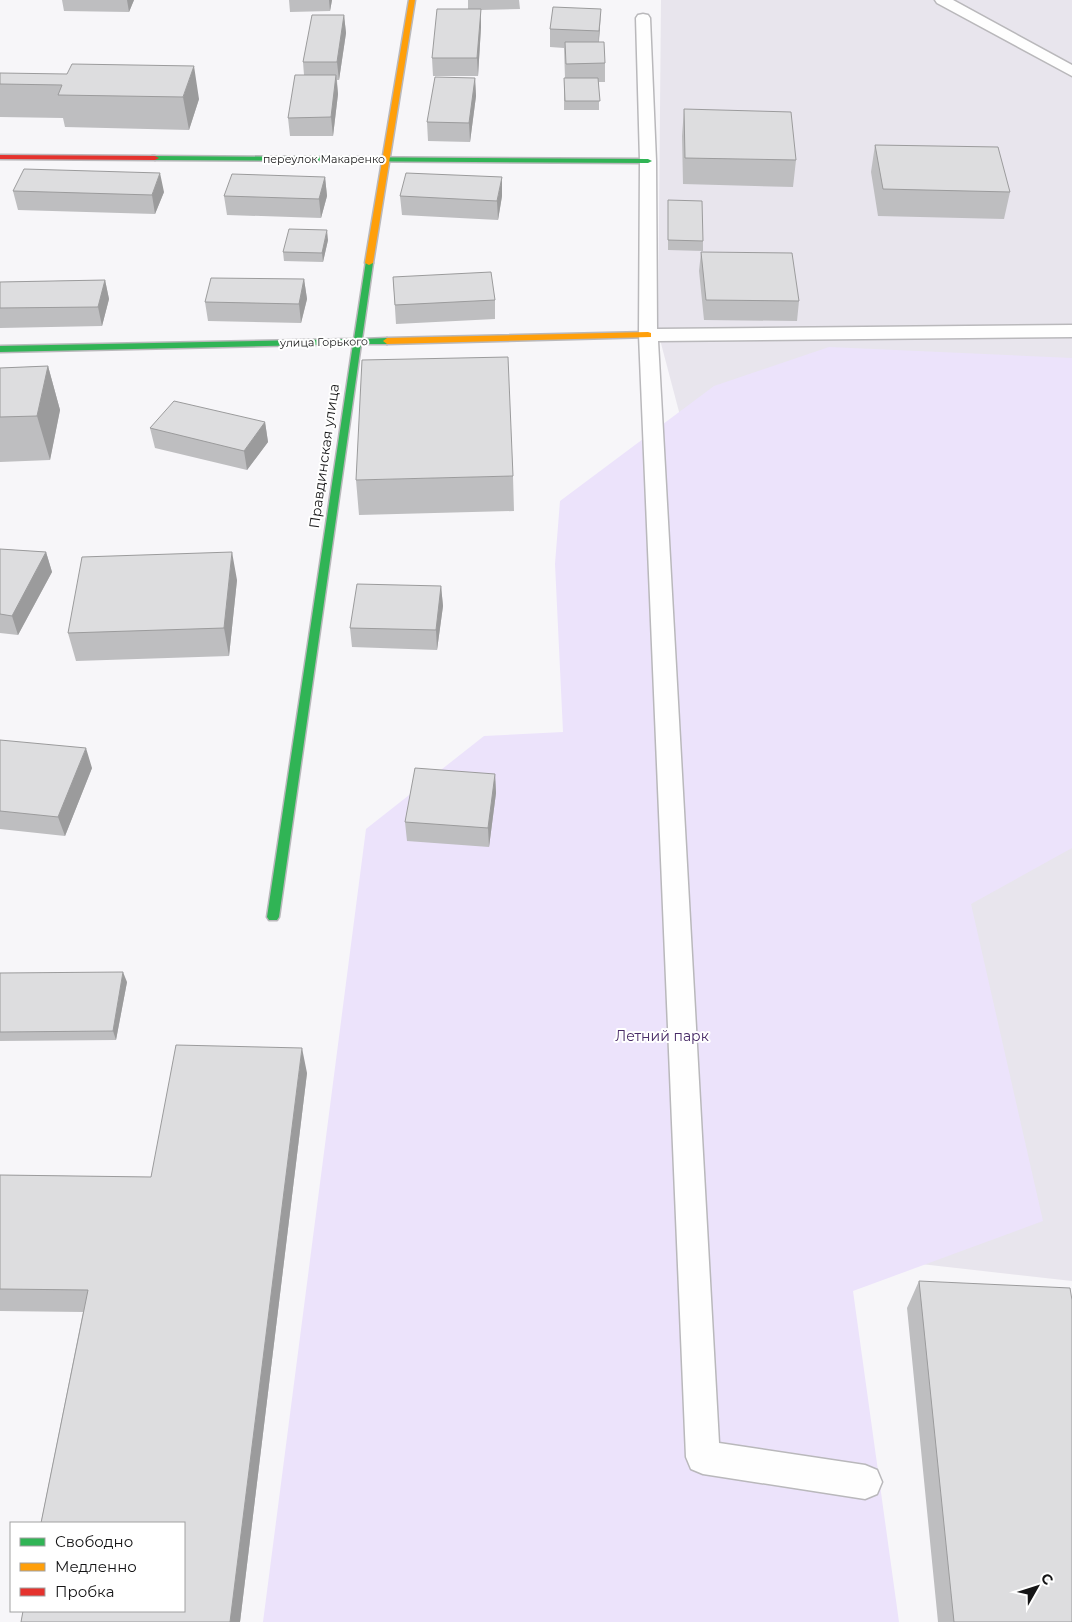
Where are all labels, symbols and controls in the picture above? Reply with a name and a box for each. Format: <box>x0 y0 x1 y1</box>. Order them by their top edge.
street label: переулок Макаренко <box>263 152 385 166</box>
street label: улица Горького <box>279 334 368 350</box>
street label: Правдинская улица <box>305 383 343 529</box>
park label: Летний парк <box>615 1027 709 1045</box>
legend <box>10 1522 185 1612</box>
text: Свободно <box>55 1532 133 1551</box>
text: Медленно <box>55 1557 137 1576</box>
north arrow <box>1012 1562 1062 1612</box>
text: С <box>1037 1569 1057 1588</box>
text: Пробка <box>55 1582 114 1601</box>

